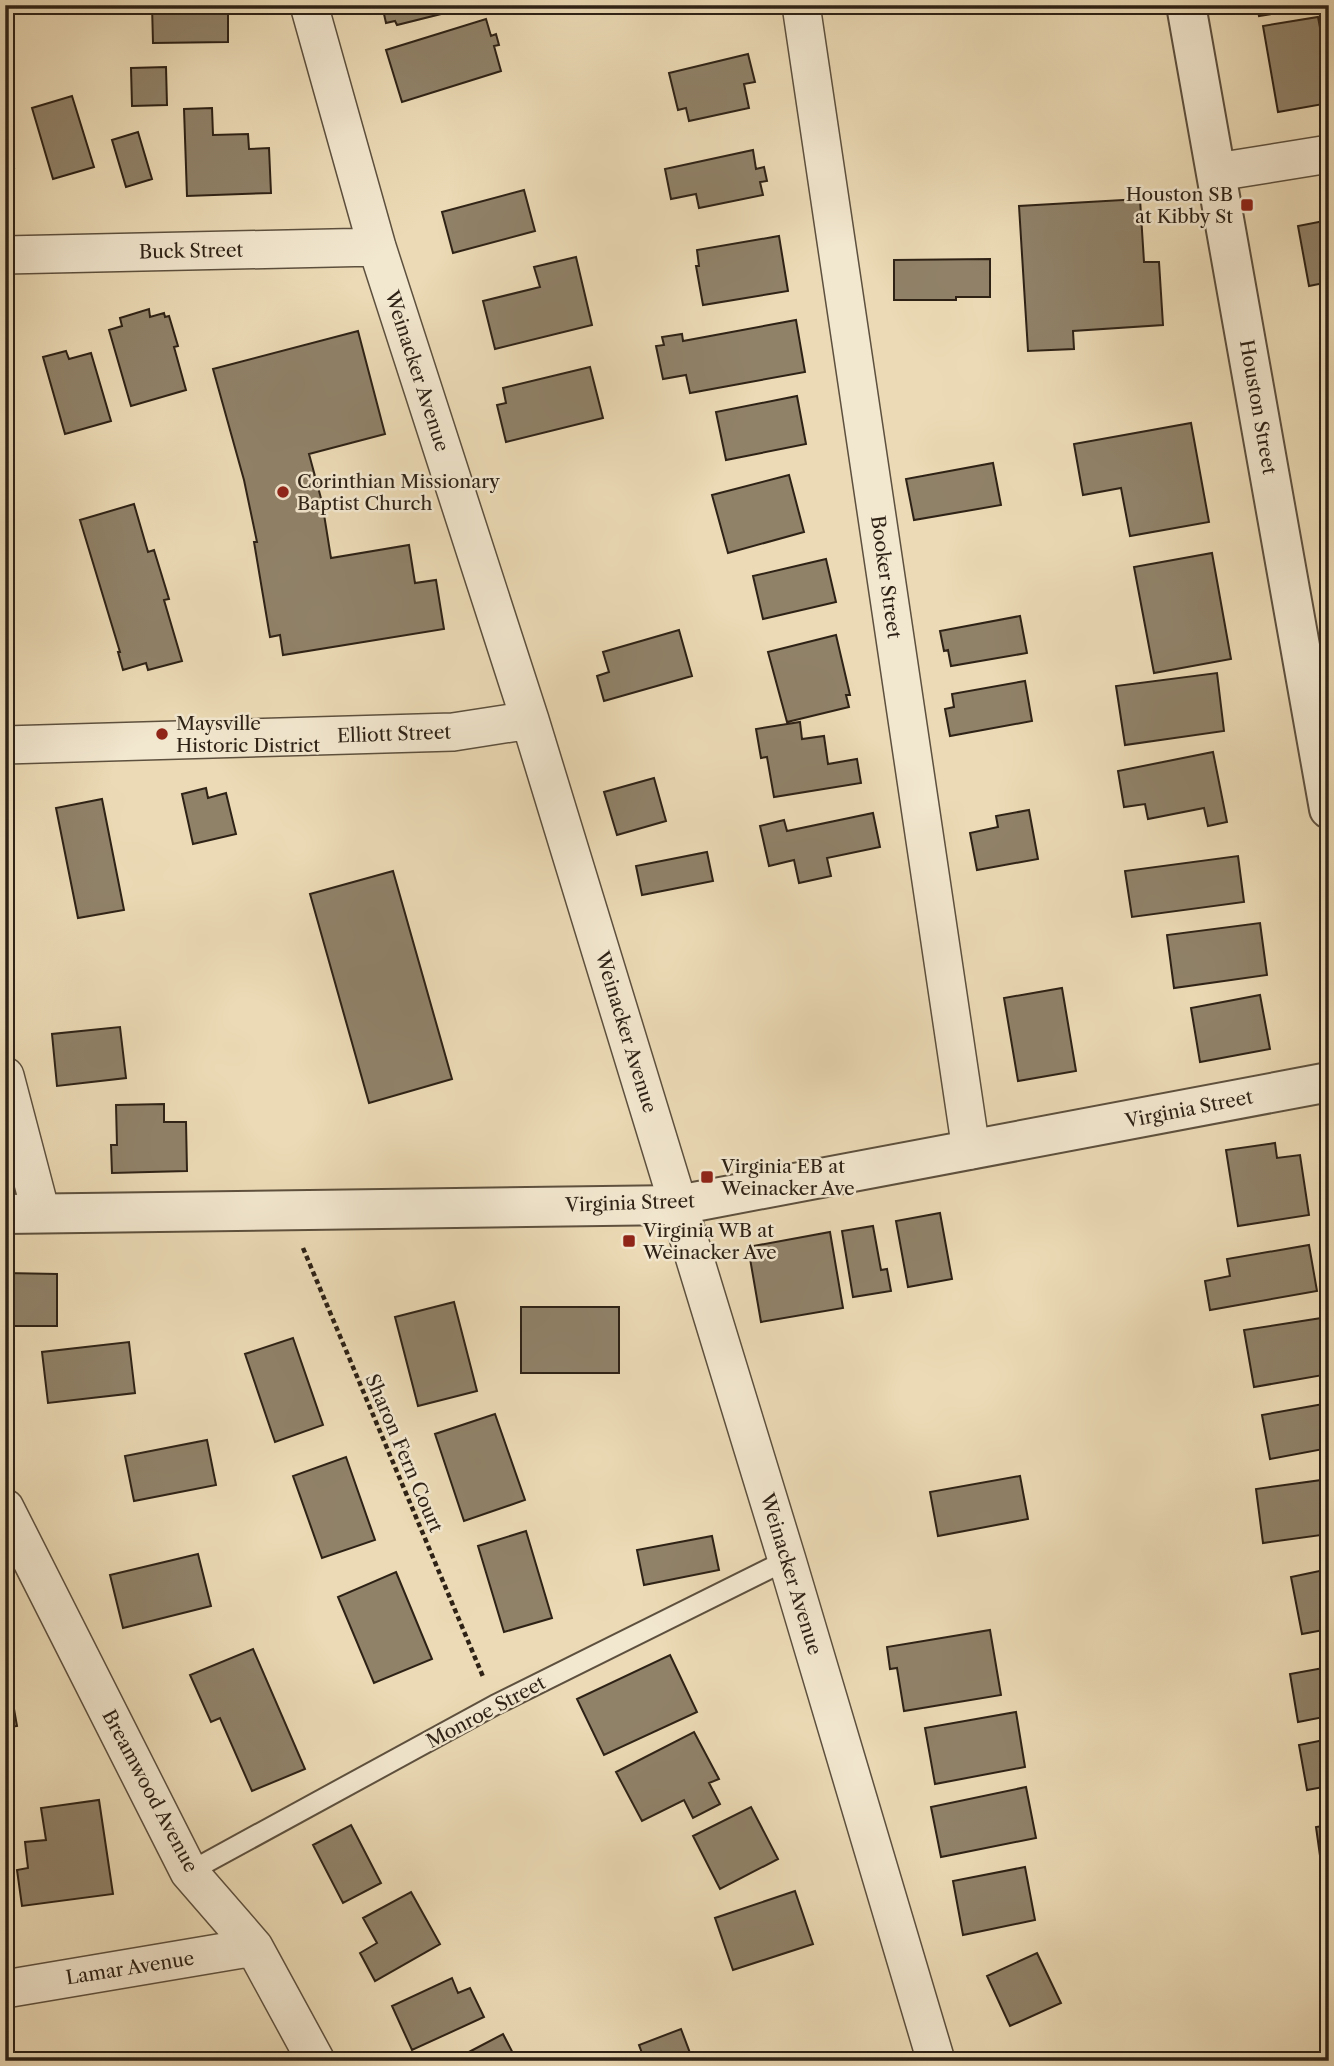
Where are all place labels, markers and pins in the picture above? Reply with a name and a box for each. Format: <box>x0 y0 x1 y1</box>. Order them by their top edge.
place label: Houston SB at Kibby St <box>1126 183 1233 228</box>
marker: Houston SB at Kibby St <box>1239 197 1255 213</box>
place label: Corinthian Missionary Baptist Church <box>297 470 500 515</box>
marker: Corinthian Missionary Baptist Church <box>275 484 291 500</box>
place label: Maysville Historic District <box>176 712 320 757</box>
marker: Maysville Historic District <box>154 726 170 742</box>
place label: Virginia EB at Weinacker Ave <box>720 1155 855 1200</box>
marker: Virginia EB at Weinacker Ave <box>699 1169 715 1185</box>
place label: Virginia WB at Weinacker Ave <box>642 1219 777 1264</box>
marker: Virginia WB at Weinacker Ave <box>621 1233 637 1249</box>

